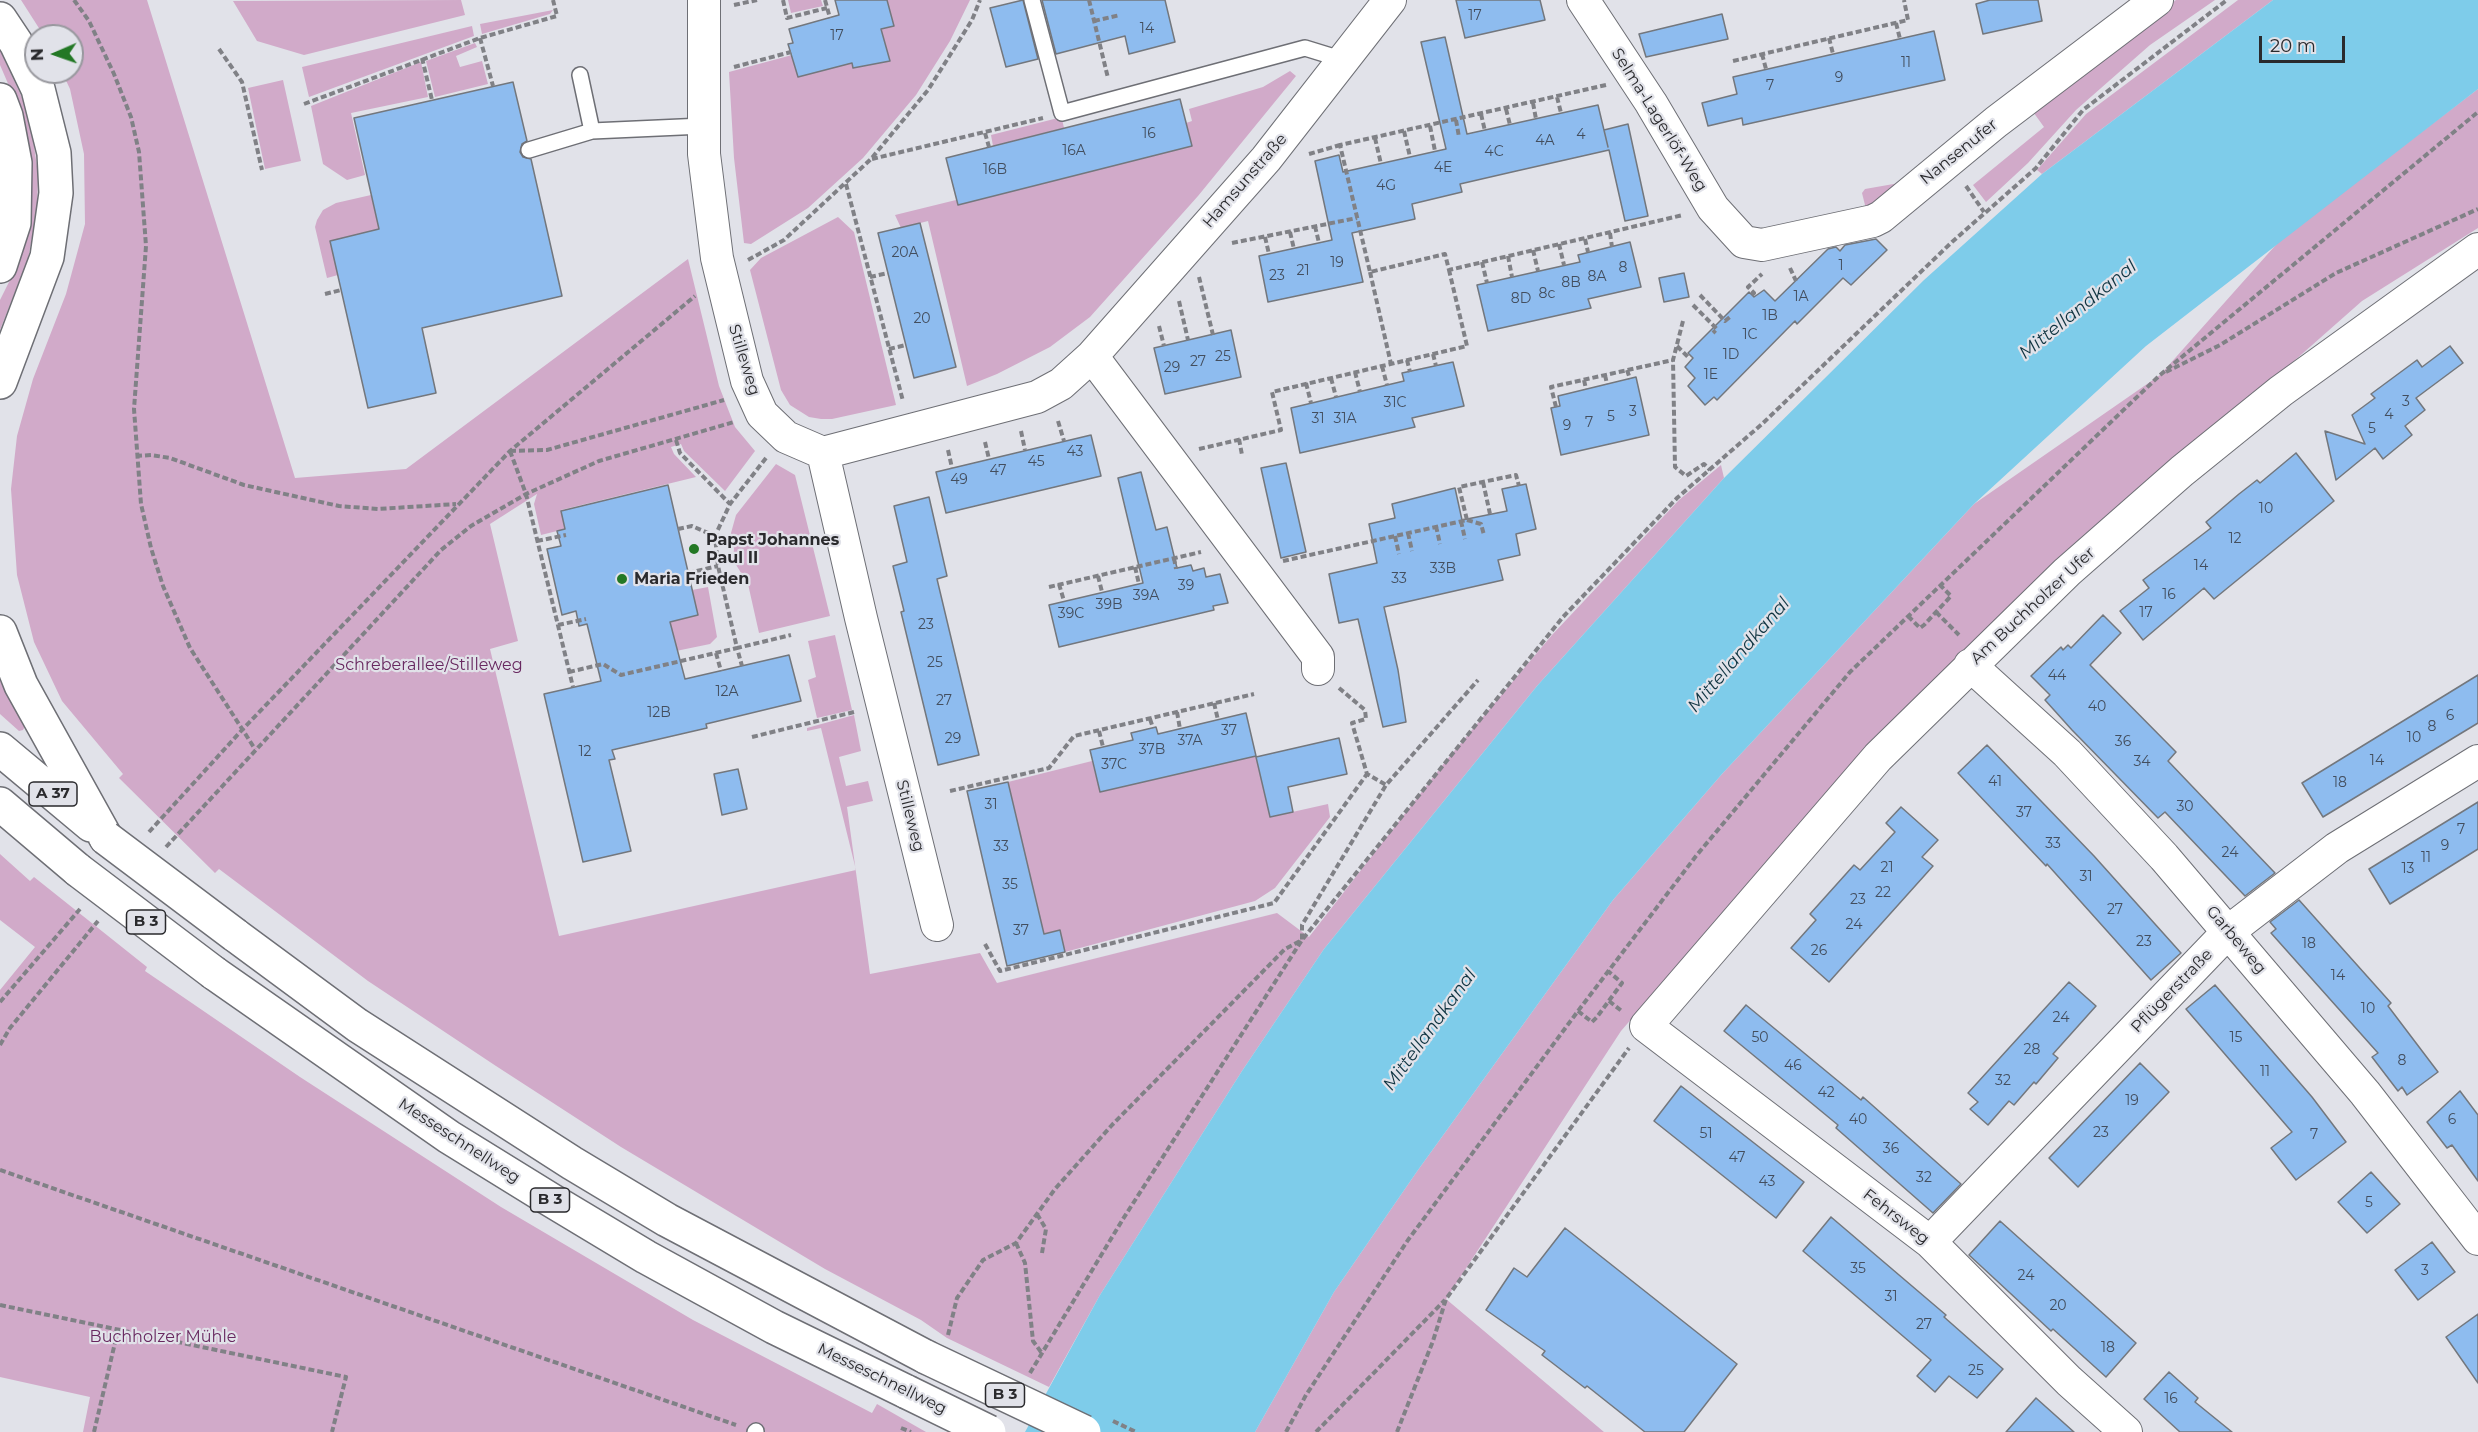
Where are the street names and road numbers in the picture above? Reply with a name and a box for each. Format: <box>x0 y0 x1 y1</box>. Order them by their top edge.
street label: Selma-Lagerlöf-Weg <box>1607 45 1711 195</box>
street label: Nansenufer <box>1917 115 2001 189</box>
street label: Hamsunstraße <box>1199 130 1291 232</box>
street label: Stilleweg <box>724 322 764 398</box>
street label: Am Buchholzer Ufer <box>1967 544 2099 668</box>
street label: Stilleweg <box>892 778 928 854</box>
road number: A 37 <box>29 782 77 806</box>
street label: Garbeweg <box>2202 902 2270 978</box>
road number: B 3 <box>126 910 166 934</box>
street label: Pflügerstraße <box>2127 945 2217 1037</box>
street label: Messeschnellweg <box>395 1094 523 1188</box>
street label: Fehrsweg <box>1859 1185 1933 1249</box>
road number: B 3 <box>530 1188 570 1212</box>
street label: Messeschnellweg <box>814 1339 950 1419</box>
road number: B 3 <box>986 1383 1024 1407</box>

